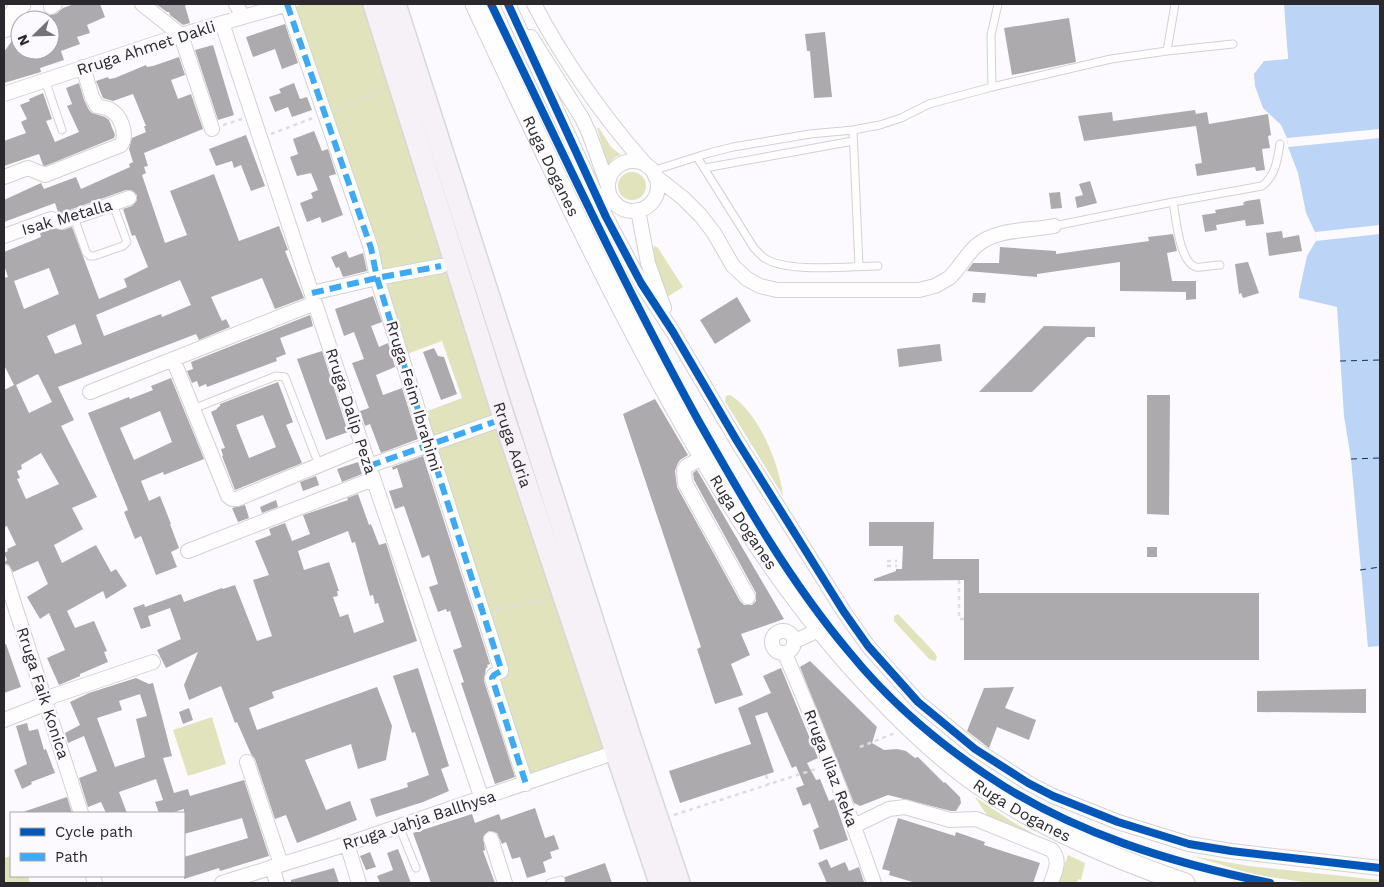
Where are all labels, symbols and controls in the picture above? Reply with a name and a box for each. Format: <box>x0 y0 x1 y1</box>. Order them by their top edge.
north arrow <box>10 10 60 60</box>
street label: Rruga Ahmet Dakli <box>74 17 218 79</box>
text: N <box>14 32 32 48</box>
street label: Ruga Doganes <box>519 112 584 219</box>
street label: Isak Metalla <box>19 195 115 239</box>
street label: Rruga Feim Ibrahimi <box>382 318 446 474</box>
street label: Rruga Dalip Peza <box>322 346 380 476</box>
street label: Rruga Adria <box>490 399 536 490</box>
street label: Ruga Doganes <box>706 471 782 573</box>
street label: Rruga Faik Konica <box>13 625 73 761</box>
street label: Rruga Iliaz Reka <box>800 707 862 829</box>
street label: Ruga Doganes <box>970 775 1074 845</box>
street label: Rruga Jahja Ballhysa <box>340 786 498 854</box>
legend <box>10 812 185 877</box>
text: Cycle path <box>55 823 133 841</box>
text: Path <box>55 848 88 866</box>

